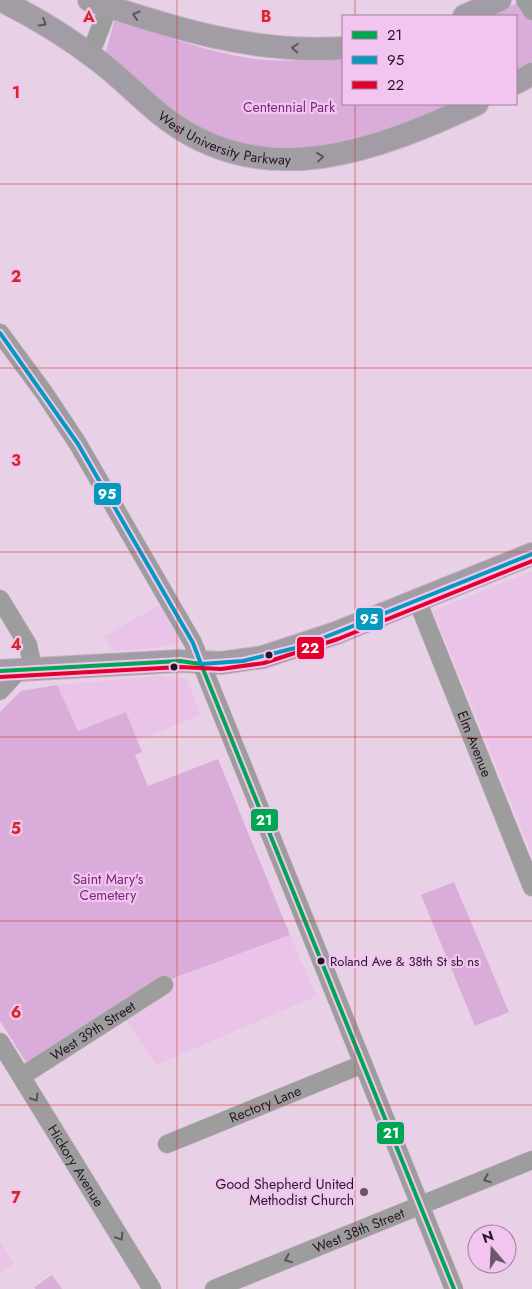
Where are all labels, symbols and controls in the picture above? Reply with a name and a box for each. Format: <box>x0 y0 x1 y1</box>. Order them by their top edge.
text: A <box>82 5 95 28</box>
text: B <box>261 5 271 28</box>
one-way arrow <box>132 11 141 21</box>
legend <box>342 15 517 105</box>
one-way arrow <box>38 16 47 26</box>
text: 21 <box>387 24 402 46</box>
one-way arrow <box>290 42 298 53</box>
text: 95 <box>387 49 404 71</box>
text: 22 <box>387 74 404 96</box>
text: 1 <box>12 81 20 104</box>
park label: Centennial Park <box>243 97 336 117</box>
street label: West University Parkway <box>154 106 292 169</box>
one-way arrow <box>317 152 325 163</box>
text: 2 <box>11 265 21 288</box>
text: 3 <box>11 449 21 472</box>
line badge: 95 <box>93 482 122 506</box>
text: 95 <box>98 484 116 504</box>
line badge: 95 <box>355 607 384 631</box>
text: 95 <box>360 609 378 629</box>
text: 4 <box>10 633 22 656</box>
line badge: 22 <box>296 636 325 660</box>
text: 22 <box>301 638 319 658</box>
unlabelled marker <box>264 650 274 660</box>
unlabelled marker <box>169 662 179 672</box>
street label: Elm Avenue <box>452 708 497 780</box>
line badge: 21 <box>250 808 279 832</box>
text: 21 <box>256 810 272 830</box>
text: 5 <box>11 817 21 840</box>
park label: Saint Mary's Cemetery <box>73 869 144 905</box>
place label: Roland Ave & 38th St sb ns <box>330 952 479 971</box>
marker: Roland Ave & 38th St sb ns <box>316 956 326 966</box>
street label: West 39th Street <box>46 996 140 1065</box>
text: 6 <box>11 1001 21 1024</box>
street label: Rectory Lane <box>226 1080 304 1128</box>
one-way arrow <box>29 1093 39 1102</box>
street label: Hickory Avenue <box>43 1121 109 1210</box>
line badge: 21 <box>376 1121 405 1145</box>
text: 21 <box>383 1123 399 1143</box>
one-way arrow <box>483 1172 492 1183</box>
place label: Good Shepherd United Methodist Church <box>216 1174 354 1210</box>
text: 7 <box>11 1186 21 1209</box>
marker: Good Shepherd United Methodist Church <box>358 1186 370 1198</box>
street label: West 38th Street <box>310 1203 408 1258</box>
north arrow <box>467 1224 517 1274</box>
text: N <box>479 1225 496 1248</box>
one-way arrow <box>114 1231 124 1240</box>
one-way arrow <box>284 1254 292 1264</box>

